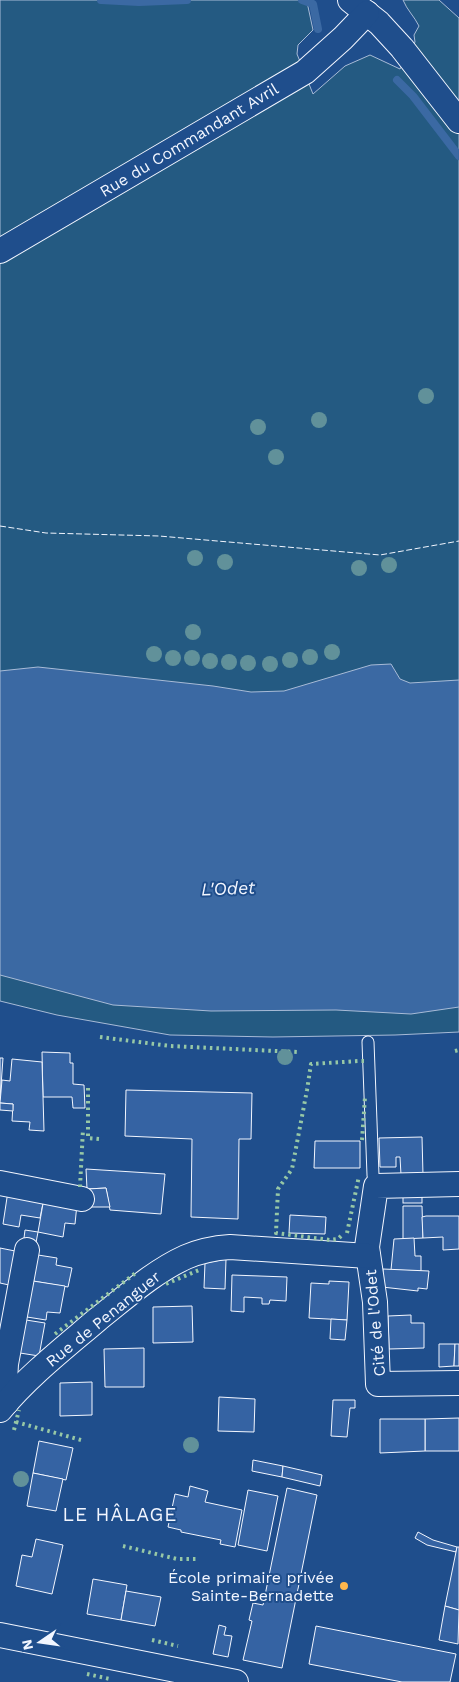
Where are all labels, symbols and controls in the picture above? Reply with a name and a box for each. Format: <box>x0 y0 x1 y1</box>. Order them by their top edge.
street label: Rue du Commandant Avril <box>96 79 282 201</box>
water label: L'Odet <box>201 877 256 899</box>
street label: Rue de Penanguer <box>42 1267 164 1371</box>
street label: Cité de l'Odet <box>361 1268 389 1377</box>
district label: LE HÂLAGE <box>63 1503 177 1526</box>
place label: École primaire privée Sainte-Bernadette <box>168 1568 334 1605</box>
marker: École primaire privée Sainte-Bernadette <box>338 1580 350 1592</box>
north arrow <box>15 1617 65 1667</box>
text: N <box>18 1638 36 1652</box>

